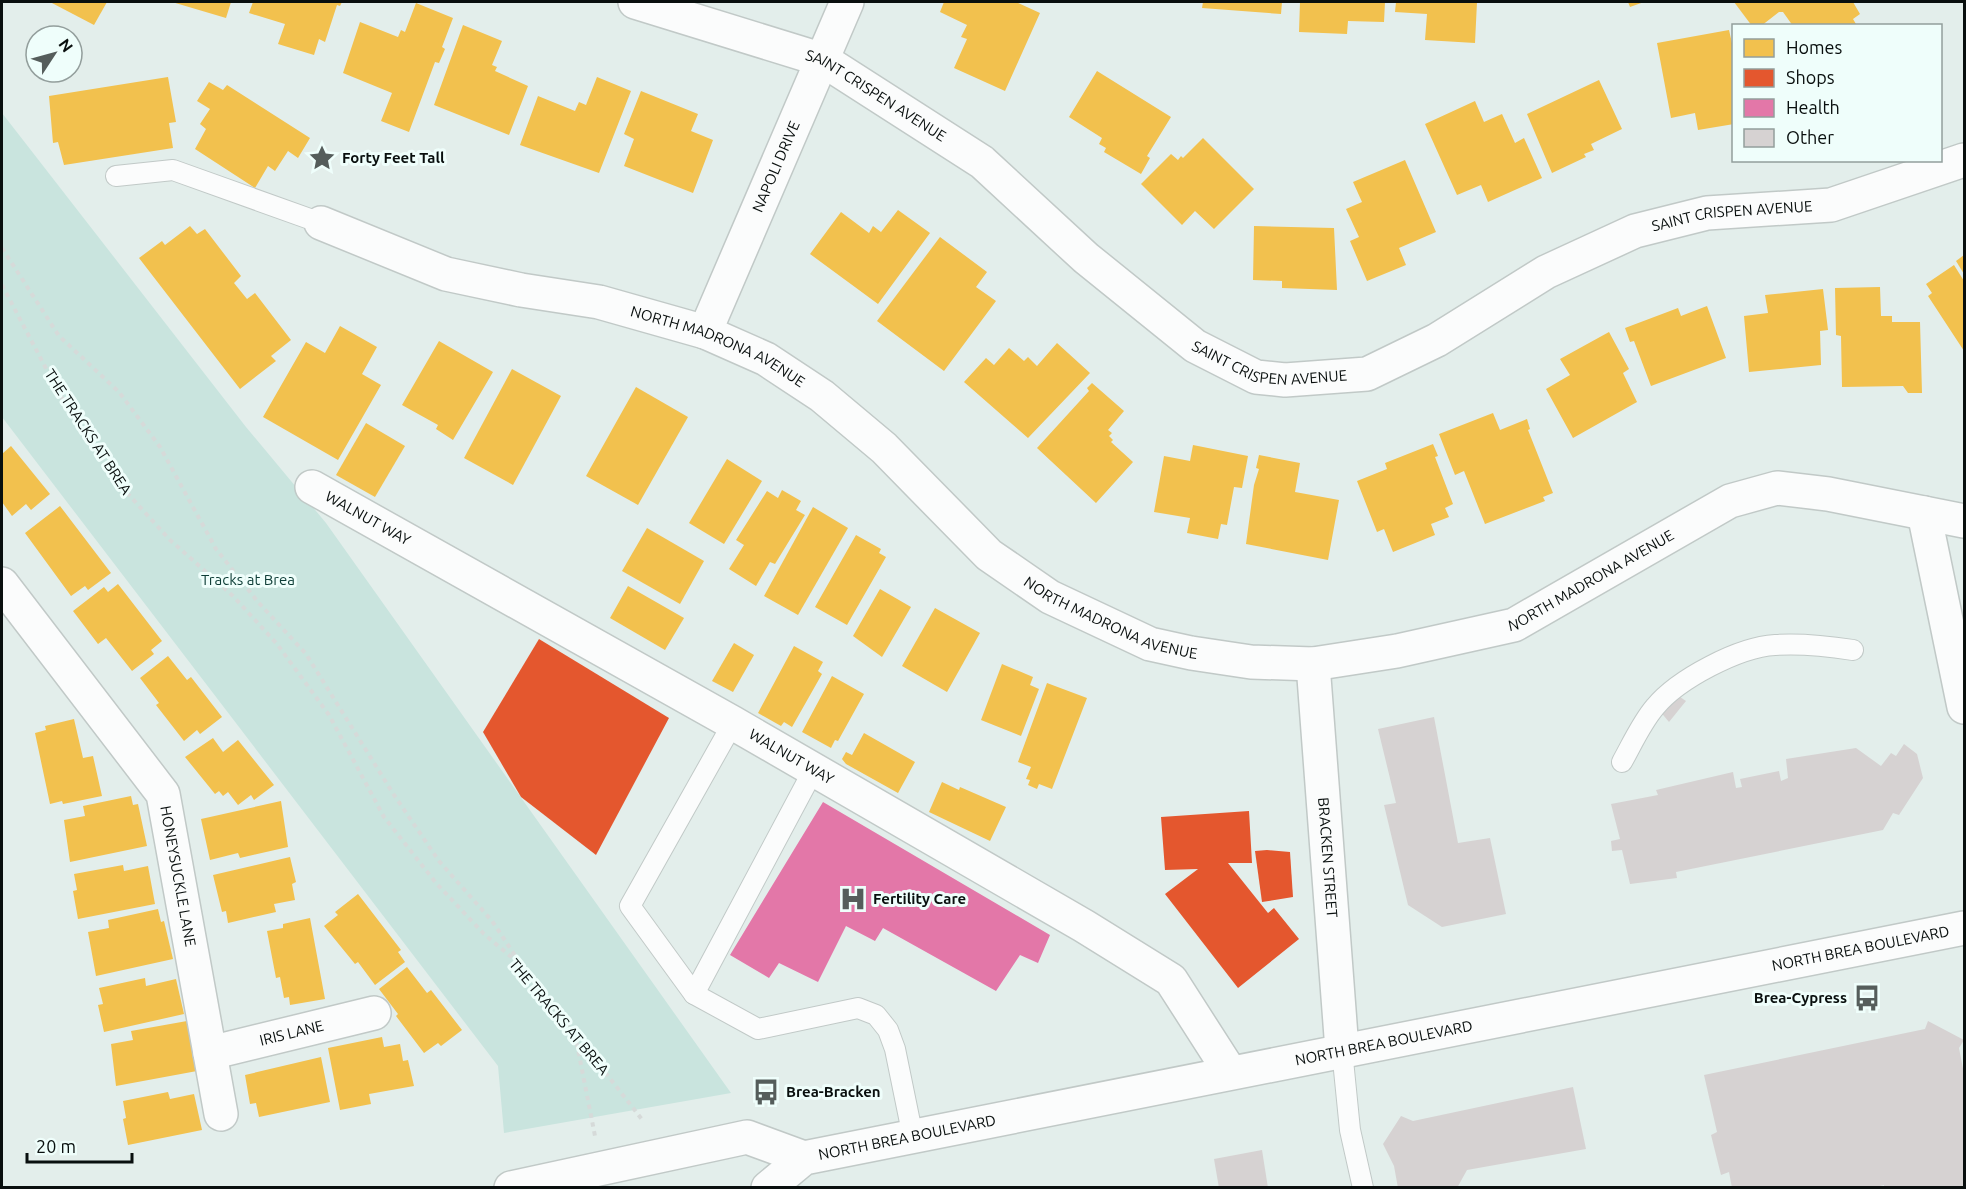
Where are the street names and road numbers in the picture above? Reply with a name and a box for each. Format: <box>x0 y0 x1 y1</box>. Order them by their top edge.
street label: SAINT CRISPEN AVENUE <box>804 46 949 145</box>
street label: NAPOLI DRIVE <box>749 118 803 215</box>
street label: SAINT CRISPEN AVENUE <box>1650 197 1813 235</box>
street label: NORTH MADRONA AVENUE <box>629 302 808 390</box>
street label: SAINT CRISPEN AVENUE <box>1189 337 1348 388</box>
street label: THE TRACKS AT BREA <box>42 366 135 498</box>
street label: WALNUT WAY <box>323 487 414 549</box>
street label: NORTH MADRONA AVENUE <box>1506 526 1677 634</box>
street label: NORTH MADRONA AVENUE <box>1021 573 1199 662</box>
street label: WALNUT WAY <box>746 725 837 788</box>
street label: BRACKEN STREET <box>1315 797 1341 919</box>
street label: HONEYSUCKLE LANE <box>157 804 199 948</box>
street label: NORTH BREA BOULEVARD <box>1770 922 1951 974</box>
street label: THE TRACKS AT BREA <box>506 955 613 1078</box>
street label: IRIS LANE <box>258 1017 325 1049</box>
street label: NORTH BREA BOULEVARD <box>1293 1017 1474 1068</box>
street label: NORTH BREA BOULEVARD <box>817 1111 997 1163</box>

